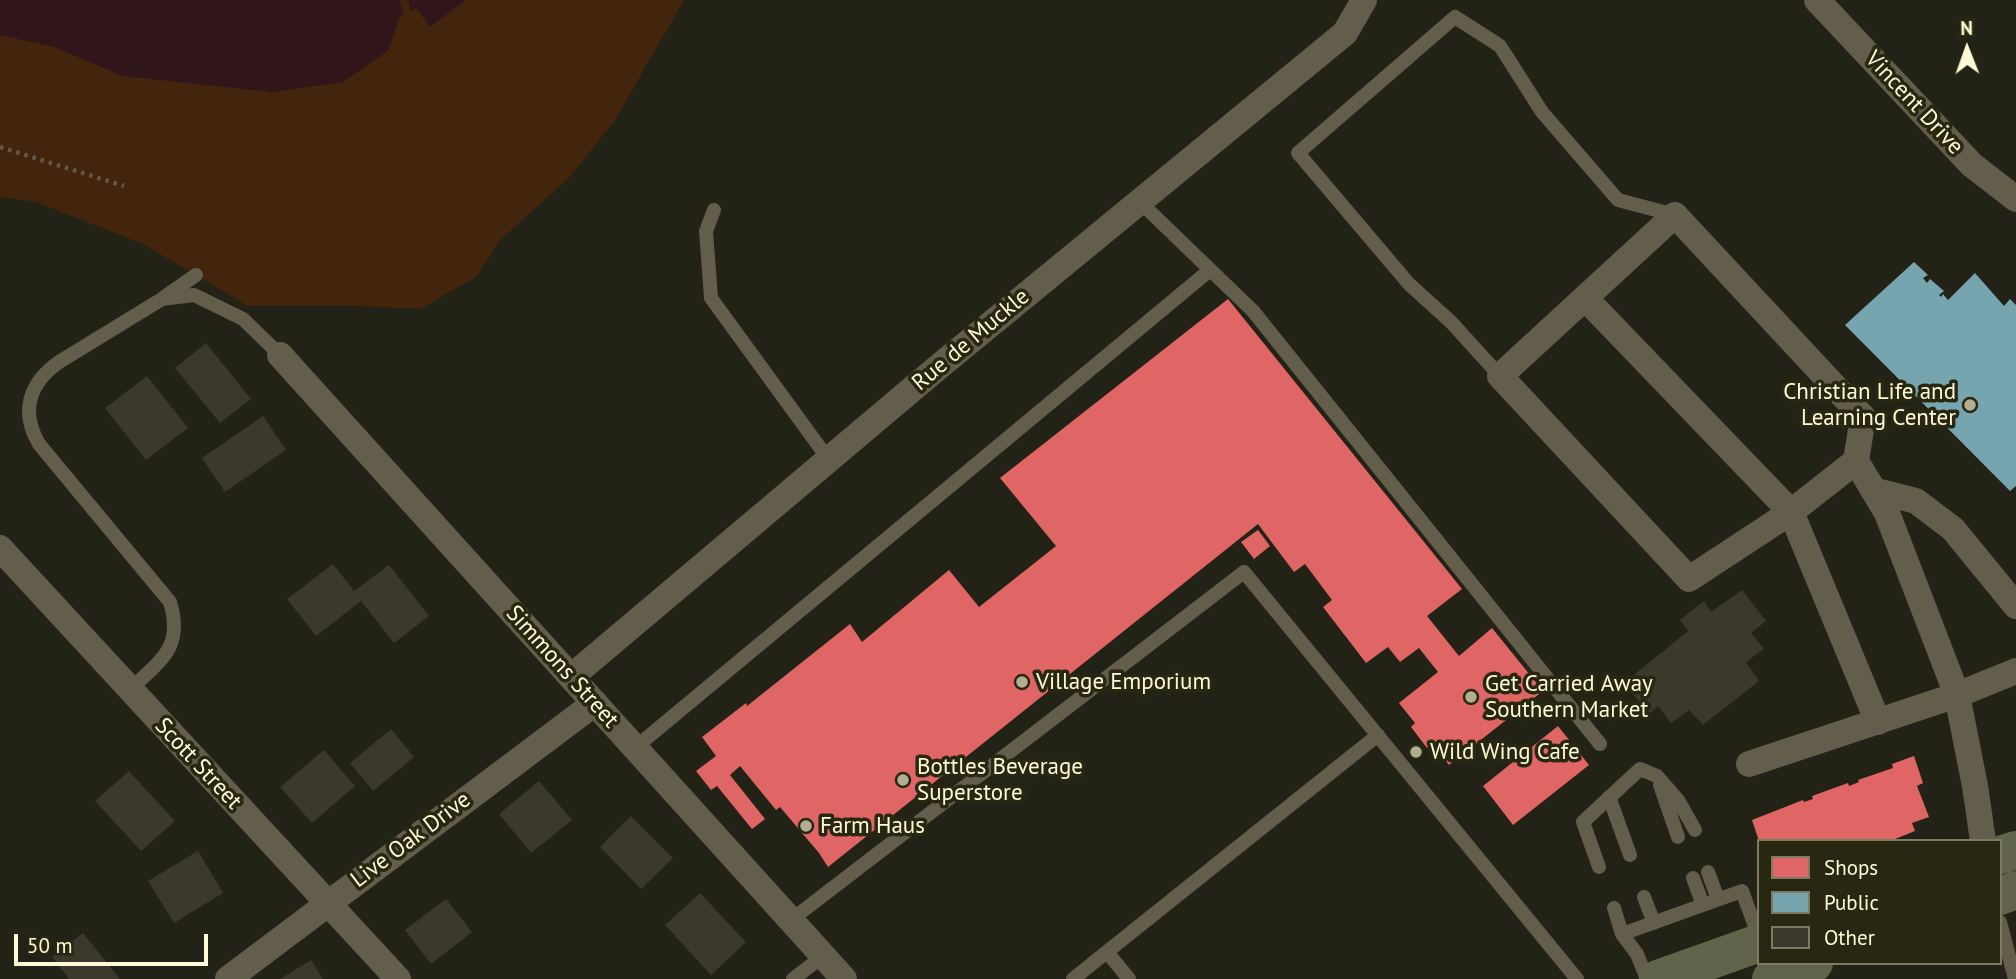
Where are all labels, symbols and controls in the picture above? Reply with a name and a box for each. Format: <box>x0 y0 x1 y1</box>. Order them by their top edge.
north arrow <box>1932 14 2002 84</box>
text: N <box>1960 16 1973 40</box>
street label: Vincent Drive <box>1859 46 1969 160</box>
street label: Rue de Muckle <box>907 283 1035 397</box>
place label: Christian Life and Learning Center <box>1783 378 1956 432</box>
marker: Christian Life and Learning Center <box>1962 397 1978 413</box>
street label: Simmons Street <box>500 600 624 734</box>
place label: Village Emporium <box>1036 668 1211 696</box>
place label: Get Carried Away Southern Market <box>1485 670 1653 724</box>
marker: Village Emporium <box>1014 674 1030 690</box>
marker: Get Carried Away Southern Market <box>1463 689 1479 705</box>
street label: Scott Street <box>149 713 247 815</box>
place label: Wild Wing Cafe <box>1430 738 1580 766</box>
marker: Wild Wing Cafe <box>1408 744 1424 760</box>
place label: Bottles Beverage Superstore <box>917 753 1083 807</box>
marker: Bottles Beverage Superstore <box>895 772 911 788</box>
street label: Live Oak Drive <box>346 786 476 894</box>
place label: Farm Haus <box>820 812 925 840</box>
marker: Farm Haus <box>798 818 814 834</box>
legend <box>1757 839 2002 965</box>
text: Shops <box>1824 854 1878 881</box>
text: Public <box>1824 889 1879 916</box>
scale bar <box>18 920 212 964</box>
text: Other <box>1824 924 1875 951</box>
text: 50 m <box>27 932 73 959</box>

